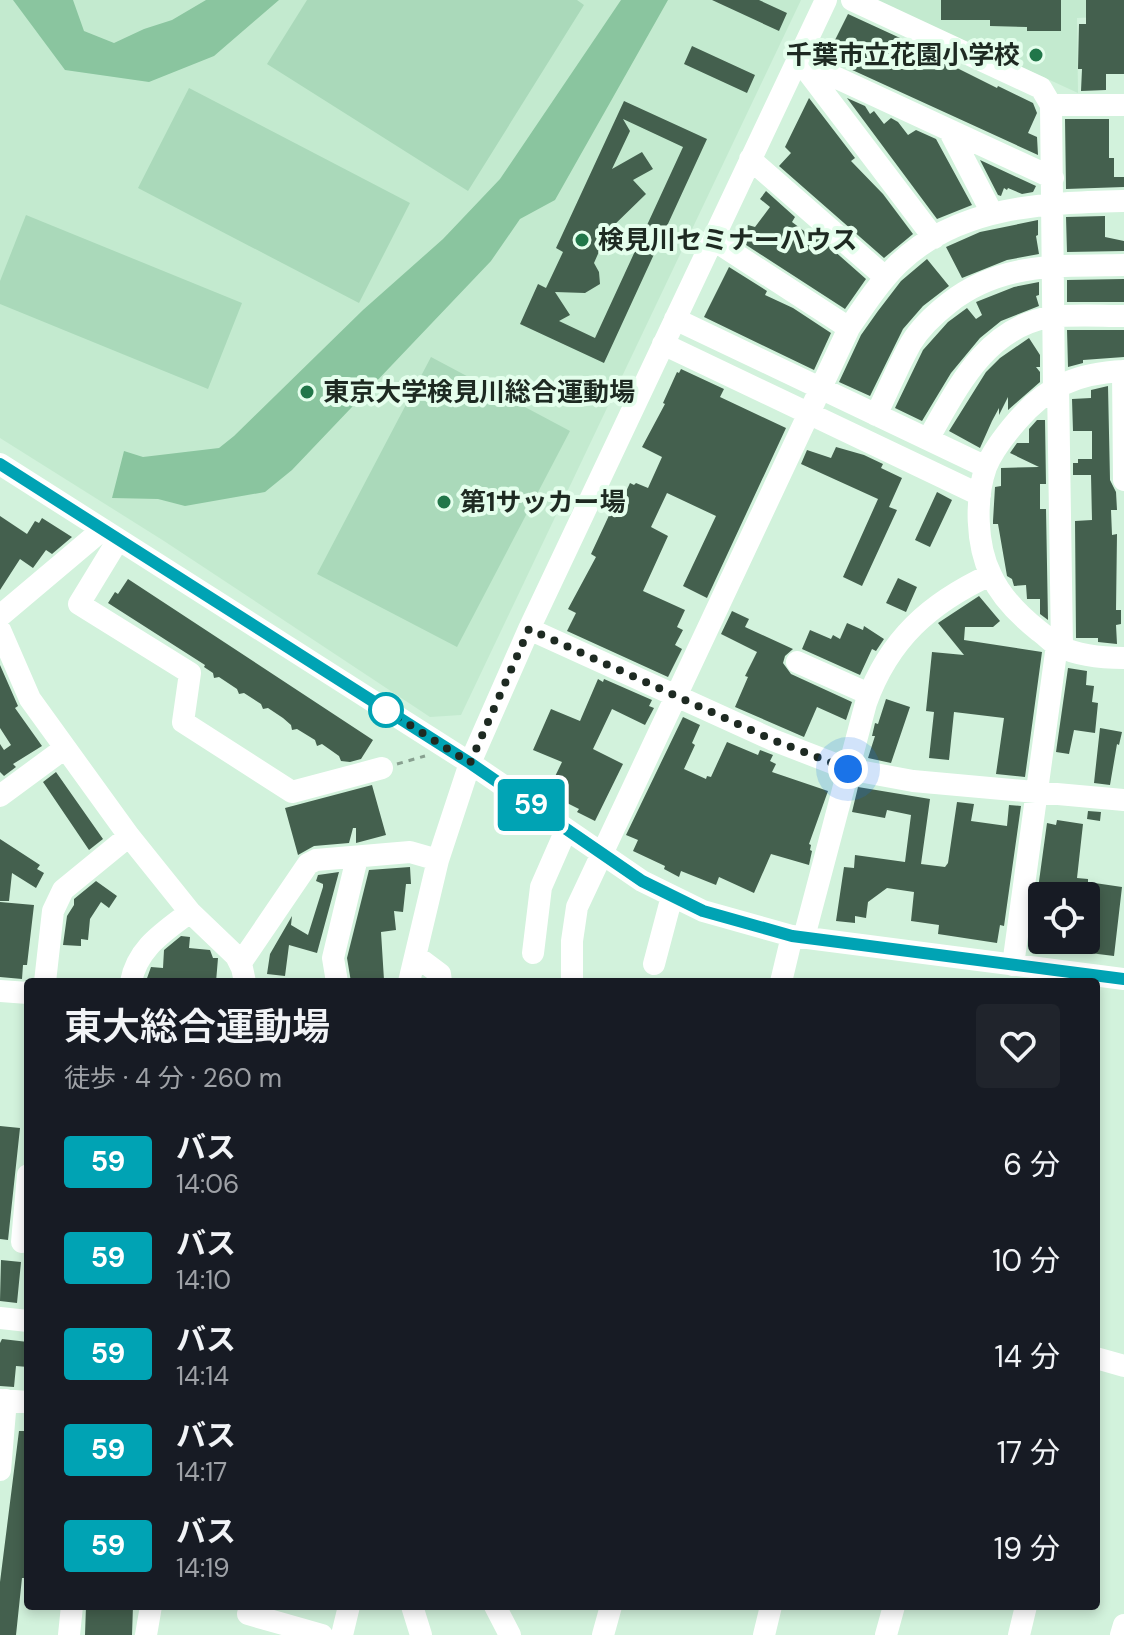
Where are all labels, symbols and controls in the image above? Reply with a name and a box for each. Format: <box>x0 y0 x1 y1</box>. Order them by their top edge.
place label: 千葉市立花園小学校 <box>786 38 1020 72</box>
marker: 千葉市立花園小学校 <box>1027 46 1045 64</box>
place label: 検見川セミナーハウス <box>598 223 857 257</box>
marker: 検見川セミナーハウス <box>573 231 591 249</box>
place label: 東京大学検見川総合運動場 <box>323 375 635 409</box>
marker: 東京大学検見川総合運動場 <box>298 383 316 401</box>
place label: 第1サッカー場 <box>460 485 625 519</box>
marker: 第1サッカー場 <box>435 493 453 511</box>
unlabelled marker <box>369 693 403 727</box>
your location <box>828 749 868 789</box>
line badge: 59 <box>495 779 567 831</box>
text: 59 <box>514 786 548 823</box>
map controls <box>1028 882 1100 954</box>
button: locate <box>1028 882 1100 954</box>
text: 東大総合運動場 <box>64 1002 330 1052</box>
button: heart <box>976 1004 1060 1088</box>
text: 徒歩 · 4 分 · 260 m <box>64 1061 282 1095</box>
text: バス <box>176 1128 236 1167</box>
text: 59 <box>91 1143 125 1180</box>
text: 6 分 <box>1003 1145 1060 1184</box>
text: 14:06 <box>176 1167 239 1201</box>
text: バス <box>176 1224 236 1263</box>
text: 59 <box>91 1239 125 1276</box>
text: 10 分 <box>992 1241 1060 1280</box>
text: 14:10 <box>176 1263 231 1297</box>
text: バス <box>176 1320 236 1359</box>
text: 59 <box>91 1335 125 1372</box>
text: 14 分 <box>994 1337 1060 1376</box>
text: 14:14 <box>176 1359 229 1393</box>
text: バス <box>176 1416 236 1455</box>
text: 59 <box>91 1431 125 1468</box>
text: 17 分 <box>997 1433 1060 1472</box>
text: 14:17 <box>176 1455 227 1489</box>
text: バス <box>176 1512 236 1551</box>
text: 59 <box>91 1527 125 1564</box>
text: 19 分 <box>994 1529 1060 1568</box>
text: 14:19 <box>176 1551 230 1585</box>

